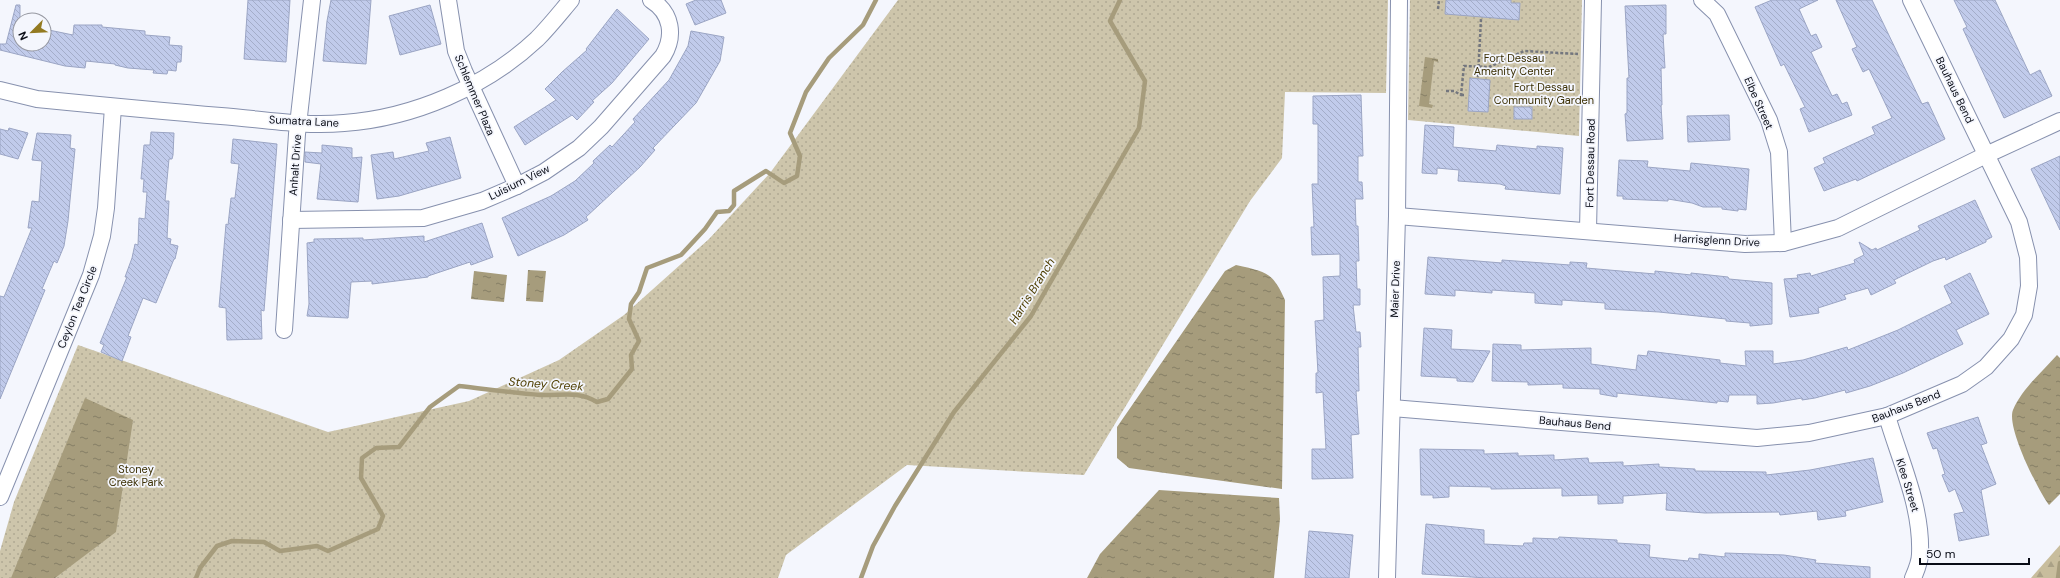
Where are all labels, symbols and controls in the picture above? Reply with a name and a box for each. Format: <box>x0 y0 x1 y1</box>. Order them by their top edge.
north arrow <box>12 12 52 52</box>
text: N <box>15 30 31 43</box>
park label: Fort Dessau Amenity Center <box>1474 51 1554 78</box>
street label: Schlemmer Plaza <box>452 53 498 138</box>
street label: Bauhaus Bend <box>1933 55 1977 126</box>
street label: Elbe Street <box>1741 75 1777 131</box>
park label: Fort Dessau Community Garden <box>1494 80 1594 107</box>
street label: Sumatra Lane <box>269 112 339 130</box>
street label: Fort Dessau Road <box>1582 118 1598 208</box>
street label: Anhalt Drive <box>286 134 304 196</box>
street label: Luisium View <box>486 161 552 203</box>
street label: Harrisglenn Drive <box>1674 231 1760 249</box>
water label: Harris Branch <box>1005 255 1059 327</box>
street label: Maier Drive <box>1387 260 1403 318</box>
street label: Ceylon Tea Circle <box>54 264 100 350</box>
water label: Stoney Creek <box>508 373 585 395</box>
street label: Bauhaus Bend <box>1870 387 1942 425</box>
street label: Bauhaus Bend <box>1538 413 1612 433</box>
street label: Klee Street <box>1893 456 1923 514</box>
park label: Stoney Creek Park <box>109 462 164 489</box>
scale bar <box>1920 540 2029 566</box>
text: 50 m <box>1926 546 1955 562</box>

